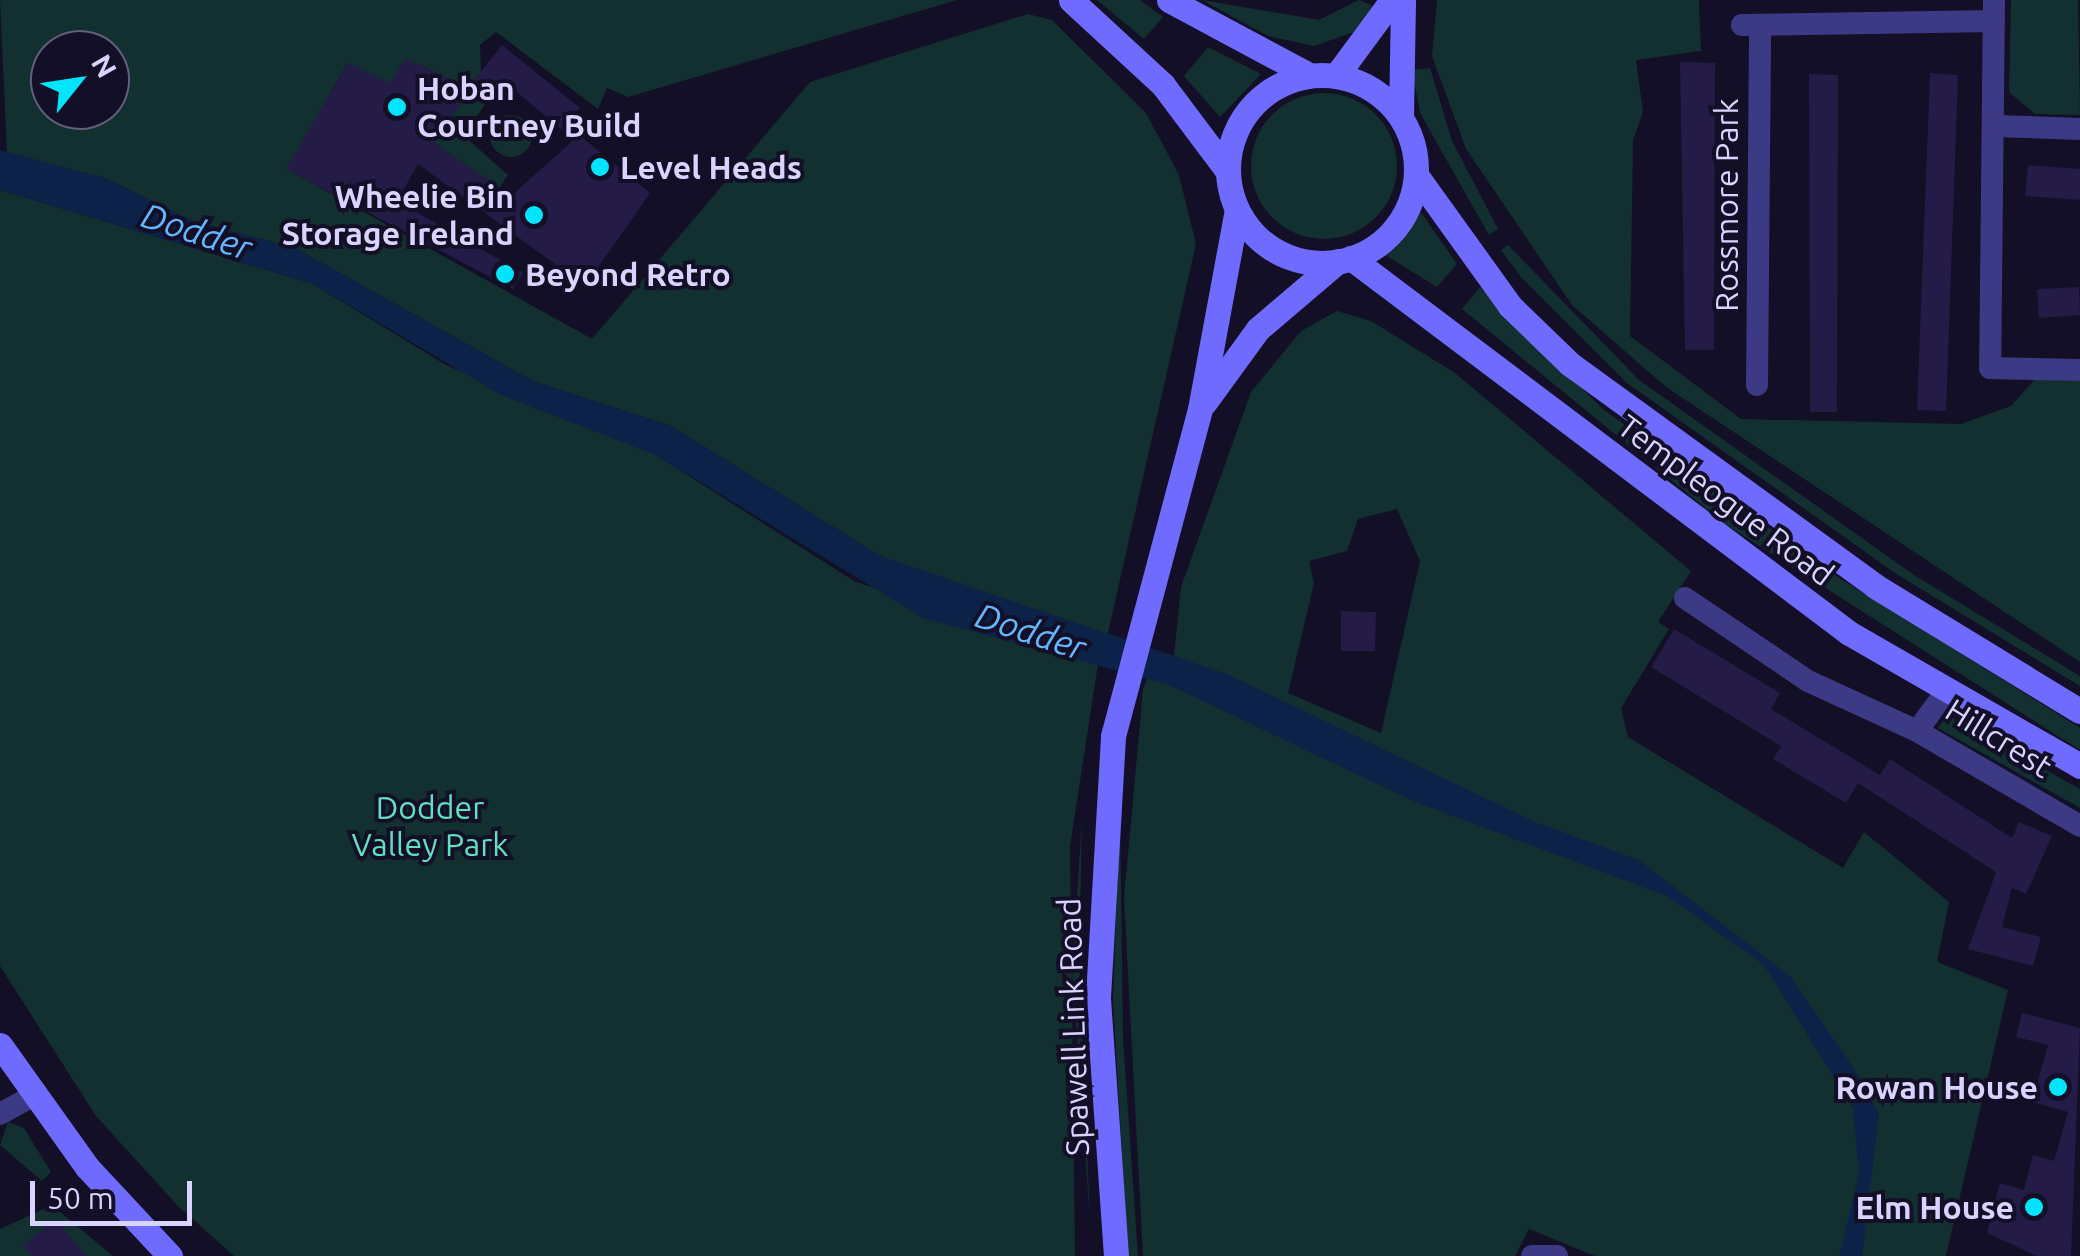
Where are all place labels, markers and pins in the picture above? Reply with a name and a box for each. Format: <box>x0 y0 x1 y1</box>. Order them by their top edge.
place label: Hoban Courtney Build <box>417 70 642 145</box>
marker: Hoban Courtney Build <box>386 96 408 118</box>
place label: Level Heads <box>620 148 802 186</box>
marker: Level Heads <box>589 156 611 178</box>
place label: Wheelie Bin Storage Ireland <box>282 178 514 253</box>
marker: Wheelie Bin Storage Ireland <box>523 204 545 226</box>
place label: Beyond Retro <box>525 255 731 293</box>
marker: Beyond Retro <box>494 263 516 285</box>
place label: Rowan House <box>1835 1068 2038 1106</box>
marker: Rowan House <box>2047 1076 2069 1098</box>
place label: Elm House <box>1855 1188 2014 1226</box>
marker: Elm House <box>2023 1196 2045 1218</box>

